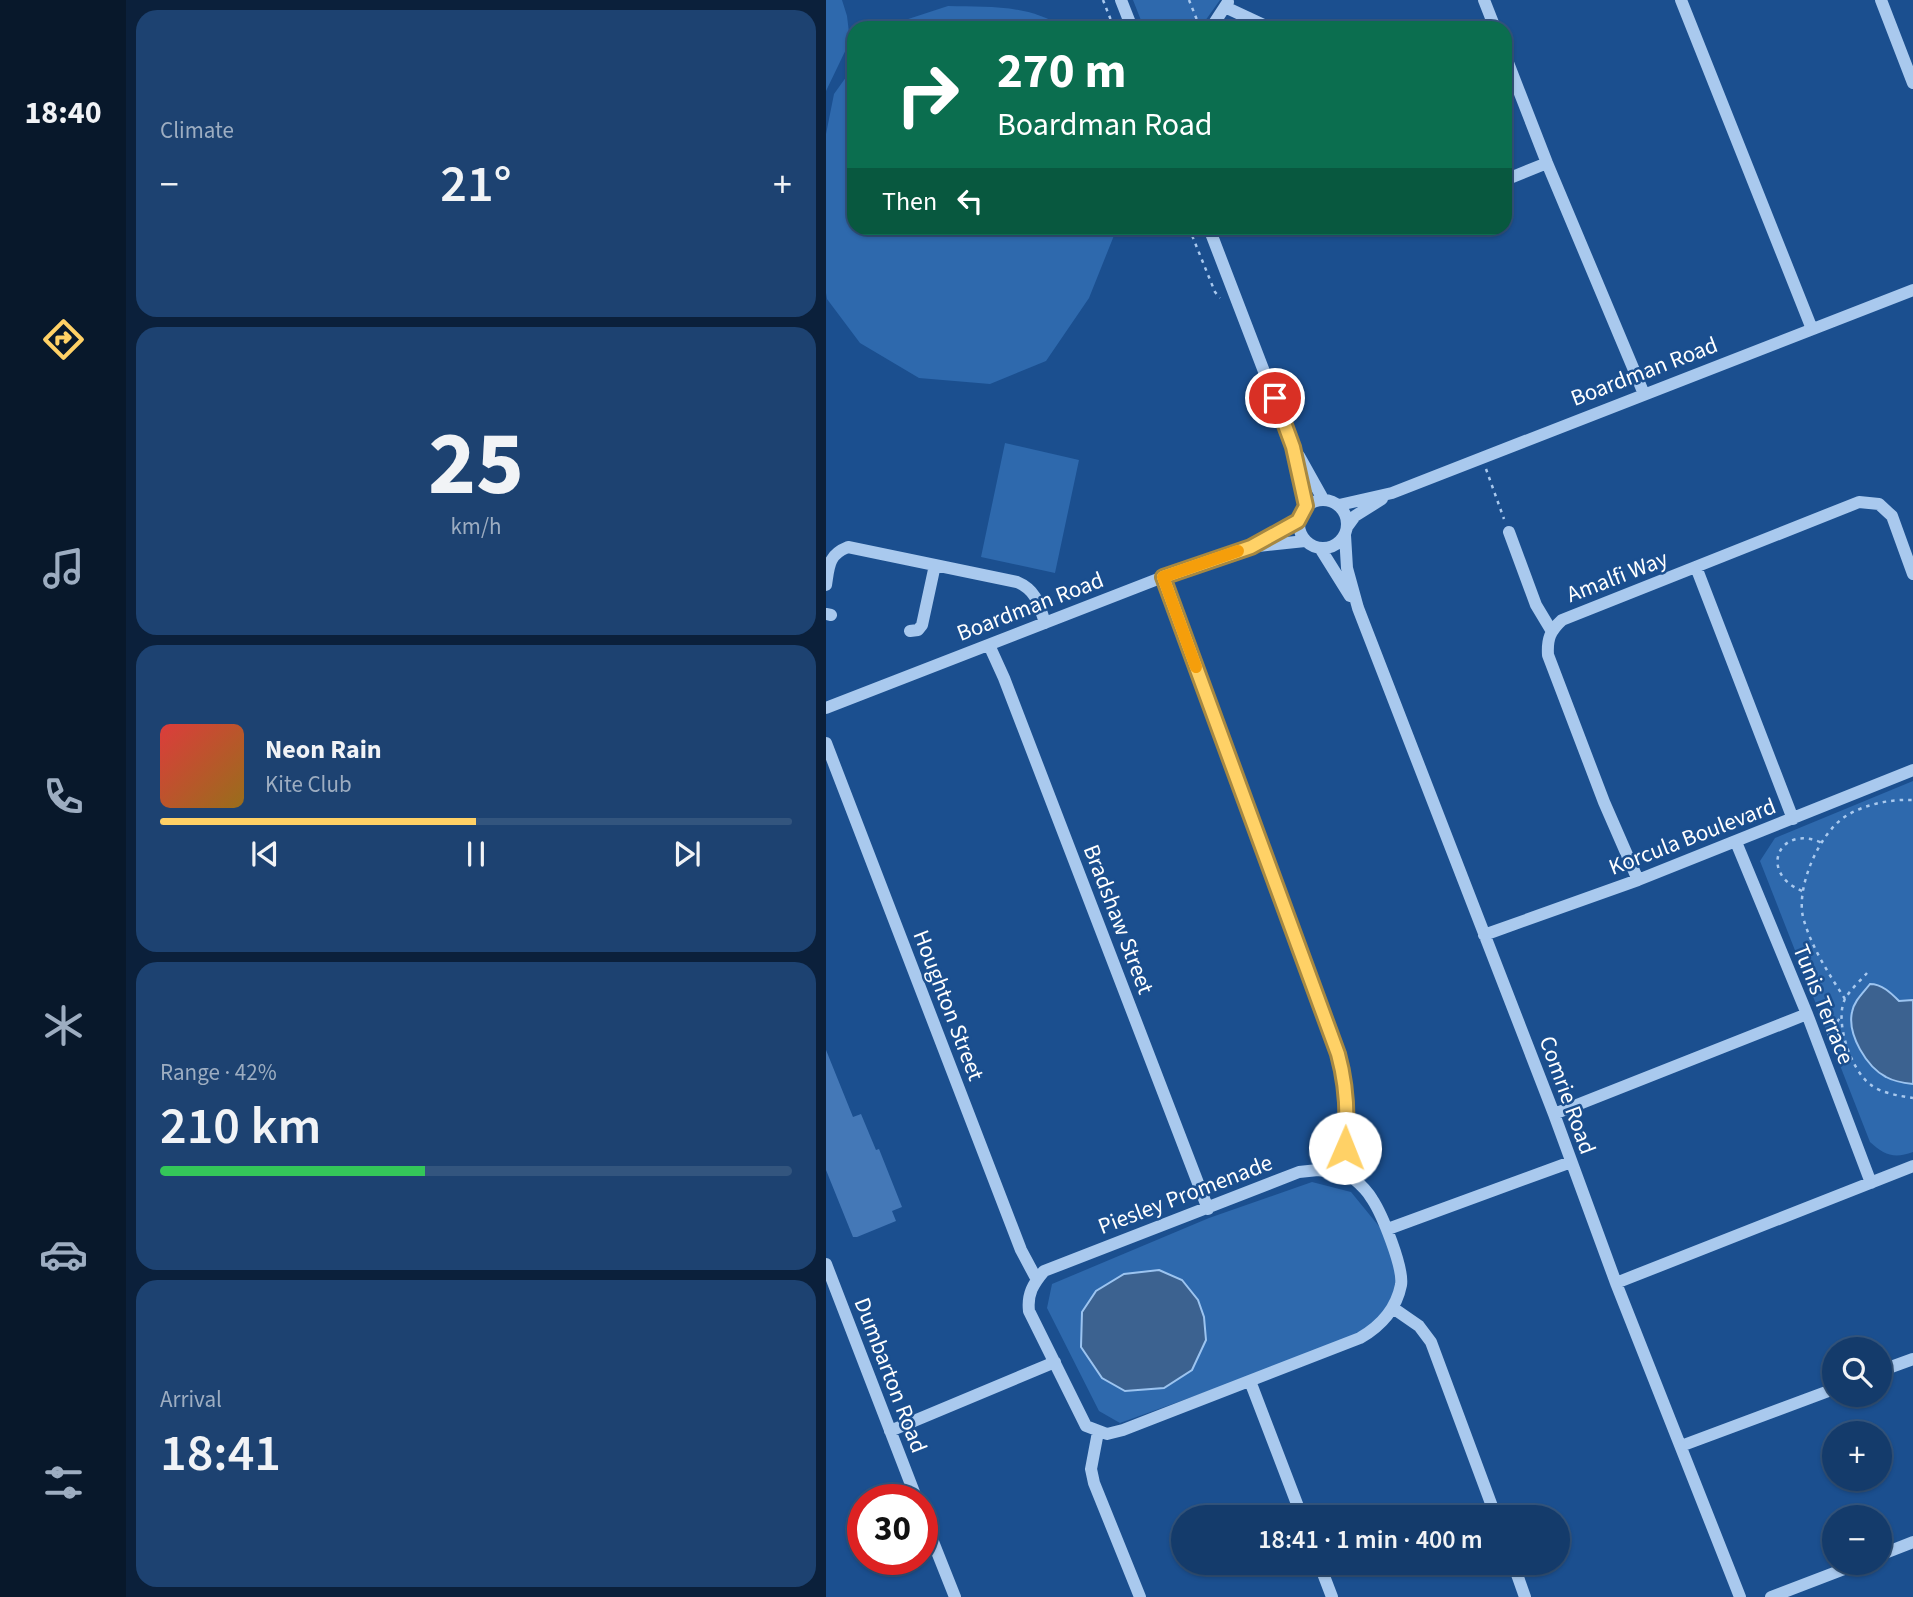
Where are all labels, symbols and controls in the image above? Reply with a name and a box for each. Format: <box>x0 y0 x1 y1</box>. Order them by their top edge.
text: 270 m <box>997 37 1126 107</box>
icon: right <box>882 49 973 140</box>
text: 18:40 <box>24 90 102 136</box>
text: Boardman Road <box>997 102 1213 148</box>
text: Climate <box>160 114 234 147</box>
text: 21° <box>440 148 512 222</box>
text: − <box>160 158 179 212</box>
text: + <box>773 158 792 212</box>
icon: left <box>951 182 989 220</box>
text: Then <box>882 183 937 220</box>
icon: directions <box>39 315 88 364</box>
street label: Boardman Road <box>1566 328 1722 415</box>
pin <box>1245 368 1305 428</box>
icon: arrive <box>1256 379 1294 417</box>
text: 25 <box>428 400 524 529</box>
text: km/h <box>450 510 502 543</box>
street label: Amalfi Way <box>1562 542 1673 611</box>
icon: music <box>39 544 88 593</box>
street label: Boardman Road <box>952 563 1108 650</box>
text: Neon Rain <box>265 731 382 768</box>
text: Kite Club <box>265 768 352 801</box>
icon: phone <box>39 772 88 821</box>
street label: Korcula Boulevard <box>1604 789 1781 884</box>
icon: previous <box>246 835 284 873</box>
icon: pause <box>457 835 495 873</box>
icon: next <box>668 835 706 873</box>
street label: Bradshaw Street <box>1075 840 1162 999</box>
street label: Houghton Street <box>905 925 992 1085</box>
street label: Tunis Terrace <box>1784 939 1863 1069</box>
icon: climate <box>39 1001 88 1050</box>
street label: Comrie Road <box>1531 1031 1604 1159</box>
text: Range · 42% <box>160 1056 277 1089</box>
text: 210 km <box>160 1090 321 1164</box>
position arrow <box>1308 1111 1382 1185</box>
street label: Piesley Promenade <box>1093 1146 1277 1243</box>
icon: car <box>39 1230 88 1279</box>
street label: Dumbarton Road <box>846 1293 935 1458</box>
map controls <box>1822 1337 1892 1575</box>
button: search <box>1822 1337 1892 1407</box>
text: Arrival <box>160 1383 222 1416</box>
text: 18:41 <box>160 1417 281 1491</box>
button: + <box>1822 1421 1892 1491</box>
icon: filters <box>39 1458 88 1507</box>
speed limit sign: 30 <box>847 1484 938 1575</box>
button: − <box>1822 1505 1892 1575</box>
text: 18:41 · 1 min · 400 m <box>1258 1521 1483 1558</box>

